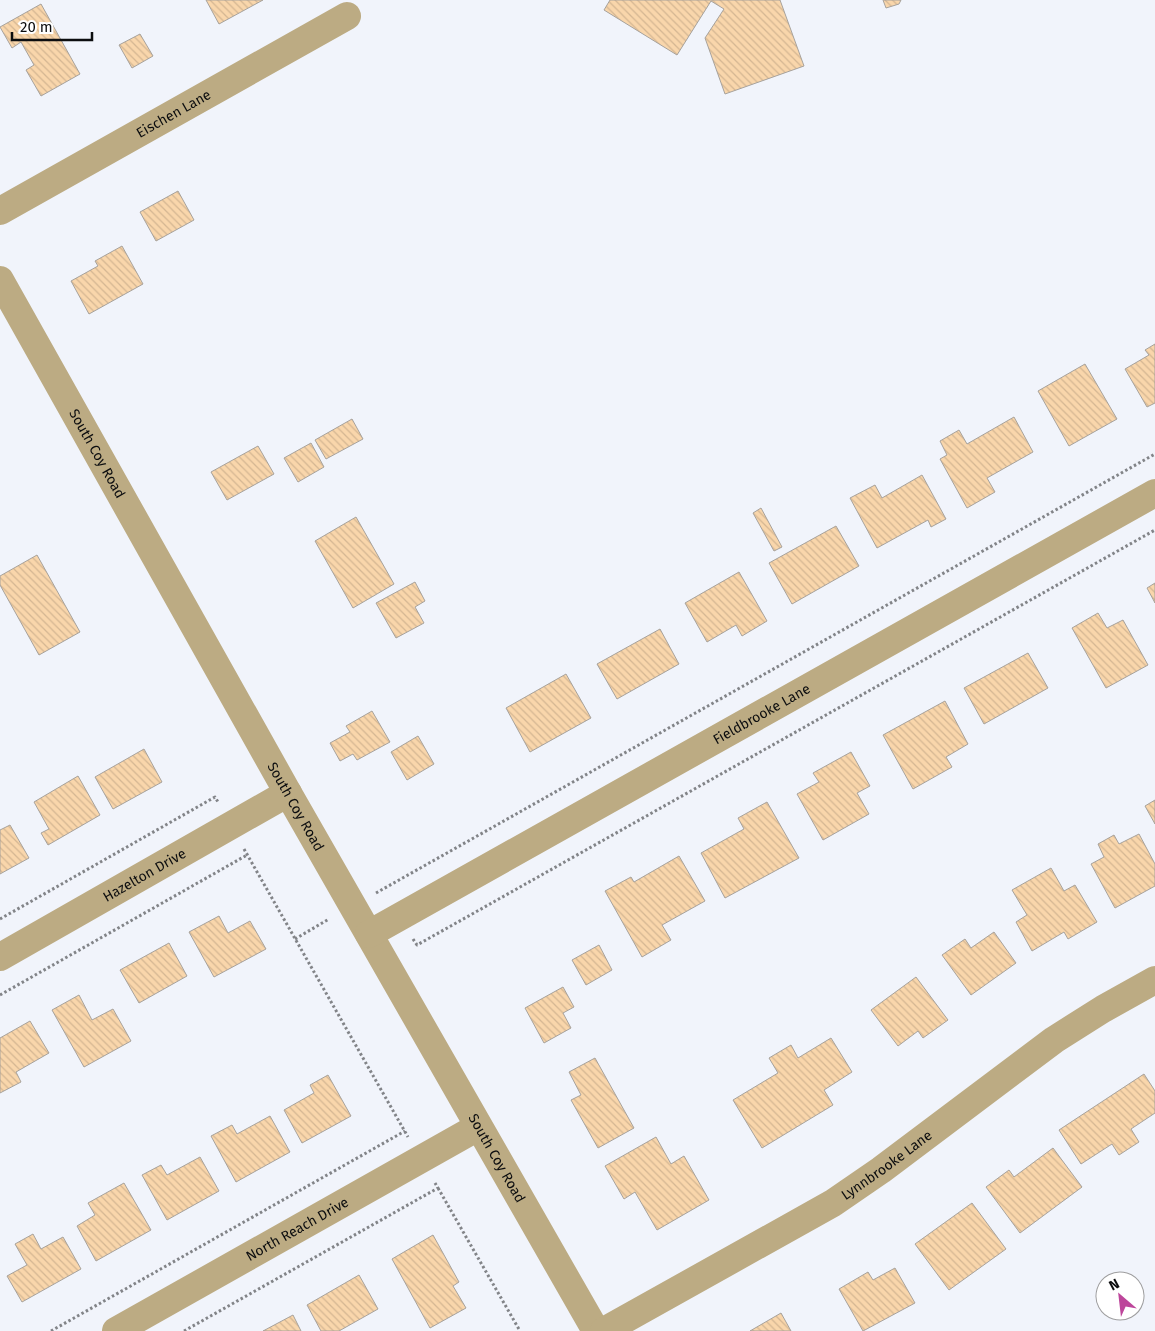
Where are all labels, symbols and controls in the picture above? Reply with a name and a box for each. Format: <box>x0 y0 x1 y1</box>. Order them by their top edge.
scale bar <box>12 10 92 42</box>
text: 20 m <box>20 18 53 36</box>
street label: Eischen Lane <box>133 86 214 141</box>
street label: South Coy Road <box>66 406 129 501</box>
street label: Fieldbrooke Lane <box>710 680 813 748</box>
street label: South Coy Road <box>264 759 328 854</box>
street label: Hazelton Drive <box>100 845 189 905</box>
street label: South Coy Road <box>465 1111 529 1206</box>
street label: Lynnbrooke Lane <box>838 1126 935 1203</box>
street label: North Reach Drive <box>243 1193 352 1265</box>
north arrow <box>1095 1271 1145 1321</box>
text: N <box>1106 1275 1122 1295</box>

